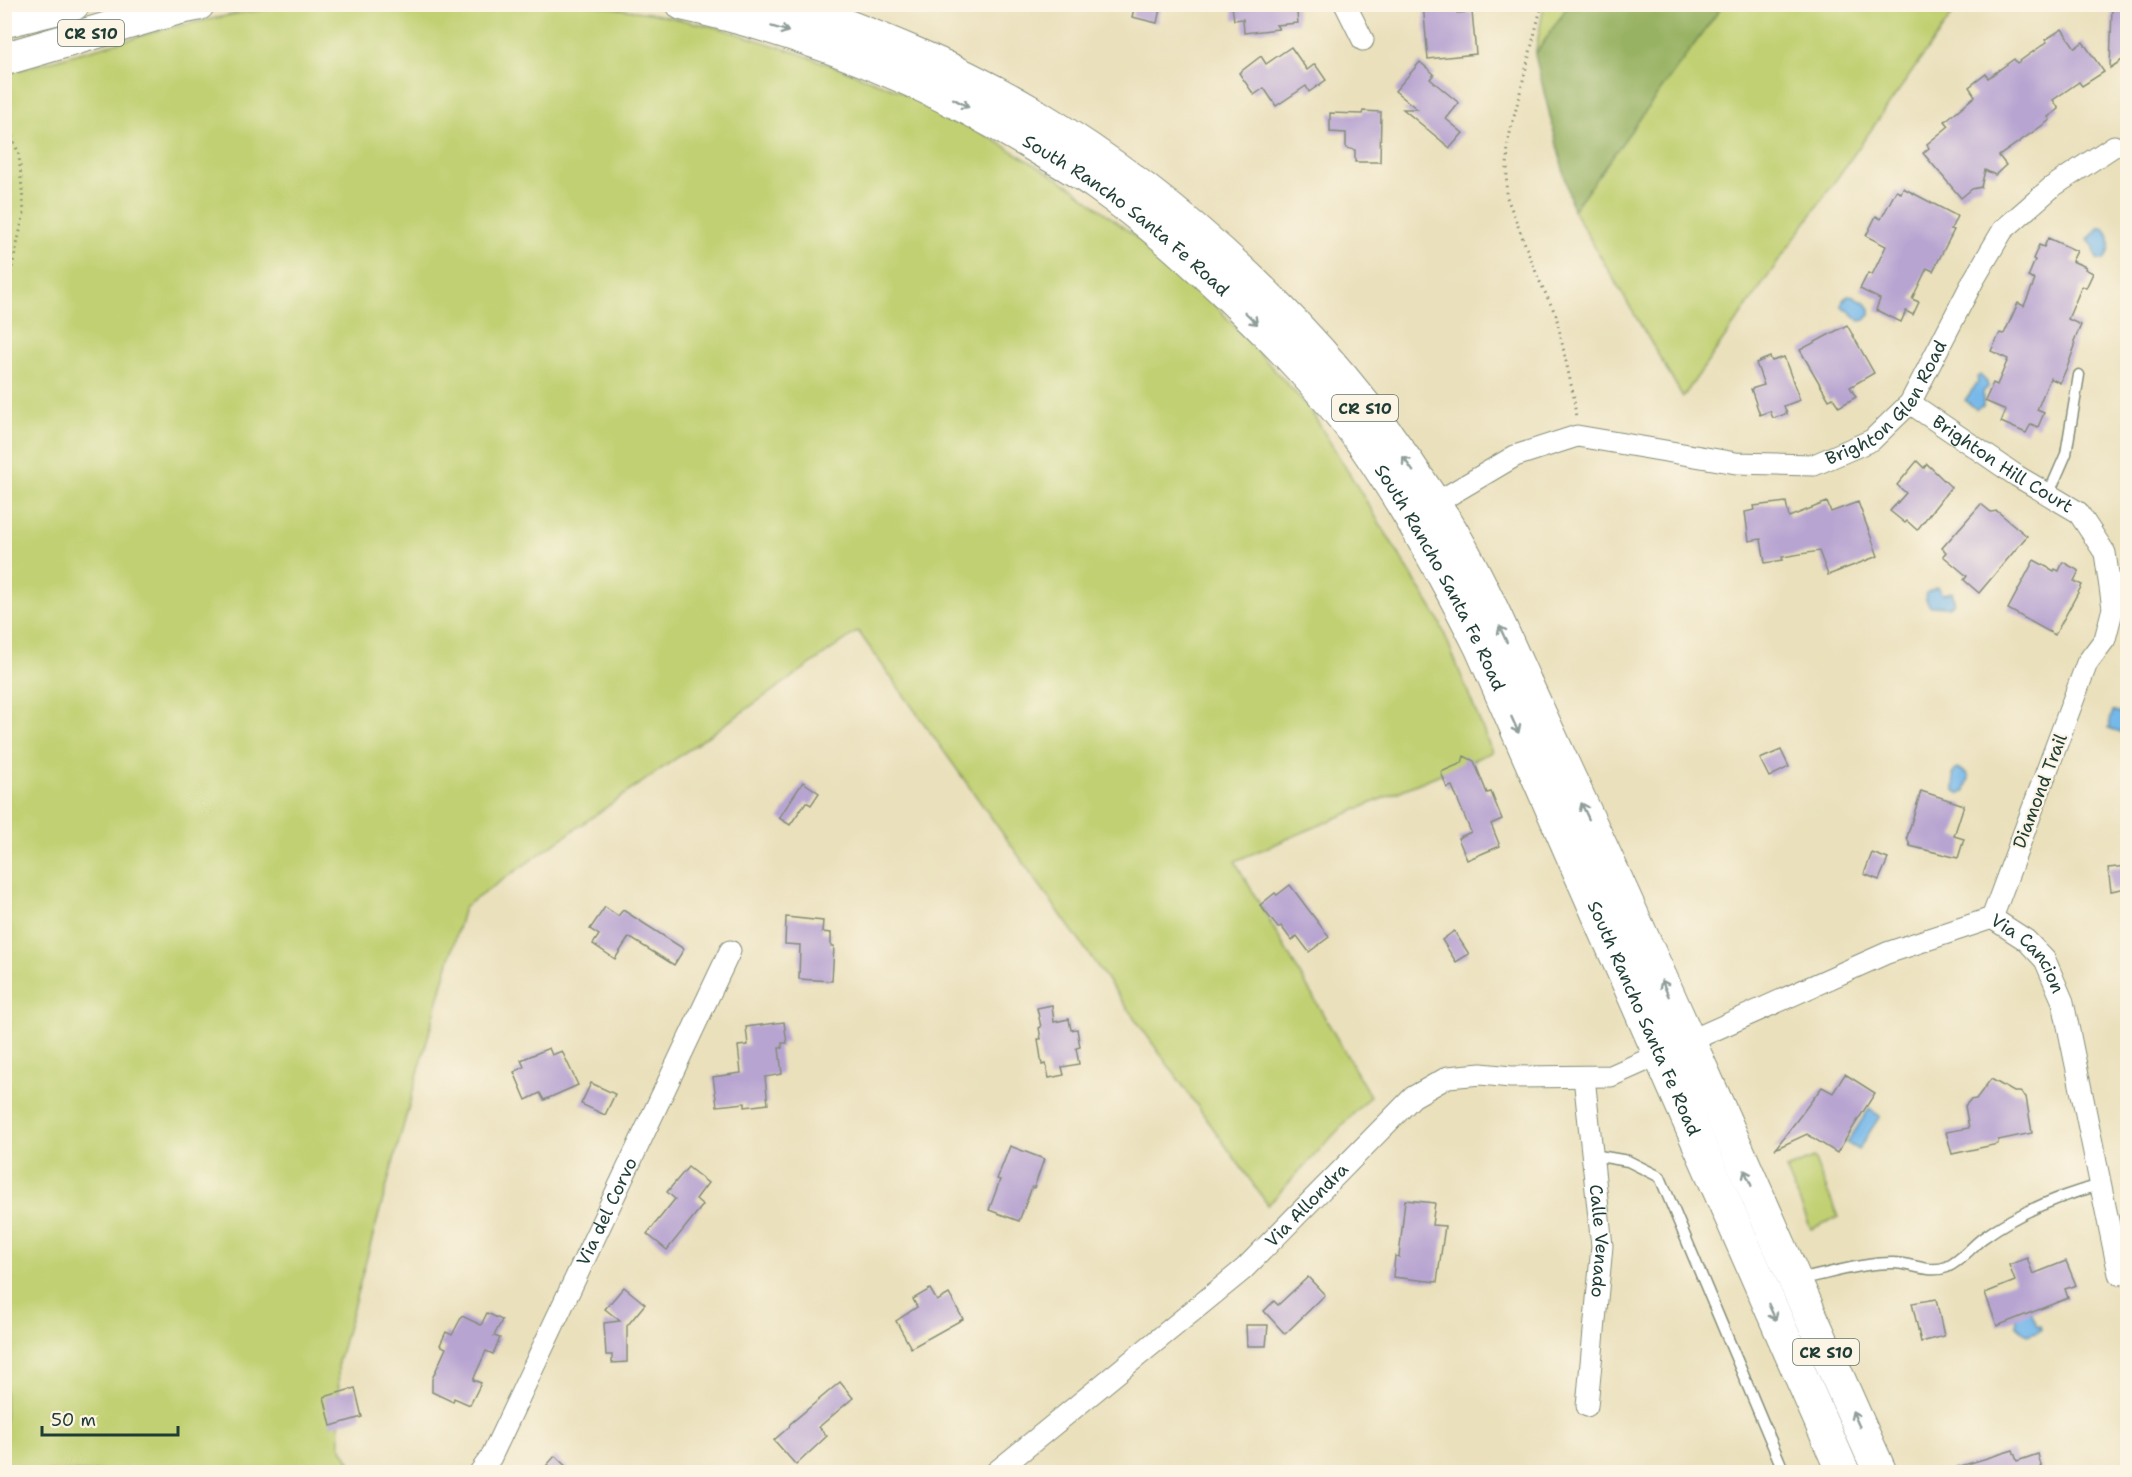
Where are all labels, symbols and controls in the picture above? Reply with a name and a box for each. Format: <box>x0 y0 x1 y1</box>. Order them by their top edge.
road number: CR S10 <box>58 20 124 46</box>
one-way arrow <box>770 25 789 36</box>
one-way arrow <box>951 98 969 109</box>
street label: South Rancho Santa Fe Road <box>1018 129 1234 302</box>
one-way arrow <box>1244 310 1259 325</box>
street label: Brighton Glen Road <box>1822 336 1952 471</box>
road number: CR S10 <box>1332 395 1398 421</box>
street label: Brighton Hill Court <box>1928 410 2078 518</box>
one-way arrow <box>1402 456 1414 473</box>
street label: South Rancho Santa Fe Road <box>1369 460 1511 695</box>
one-way arrow <box>1497 625 1508 643</box>
one-way arrow <box>1510 715 1522 733</box>
street label: Diamond Trail <box>2007 730 2073 852</box>
one-way arrow <box>1578 802 1590 820</box>
street label: South Rancho Santa Fe Road <box>1582 897 1706 1140</box>
street label: Via Cancion <box>1986 908 2070 997</box>
one-way arrow <box>1659 980 1670 998</box>
street label: Via del Corvo <box>571 1153 643 1270</box>
street label: Via Allondra <box>1260 1158 1354 1253</box>
one-way arrow <box>1742 1169 1754 1187</box>
street label: Calle Venado <box>1584 1183 1614 1299</box>
one-way arrow <box>1767 1303 1778 1321</box>
road number: CR S10 <box>1793 1339 1859 1365</box>
scale bar <box>42 1399 178 1437</box>
text: 50 m <box>51 1408 96 1432</box>
one-way arrow <box>1850 1411 1861 1429</box>

